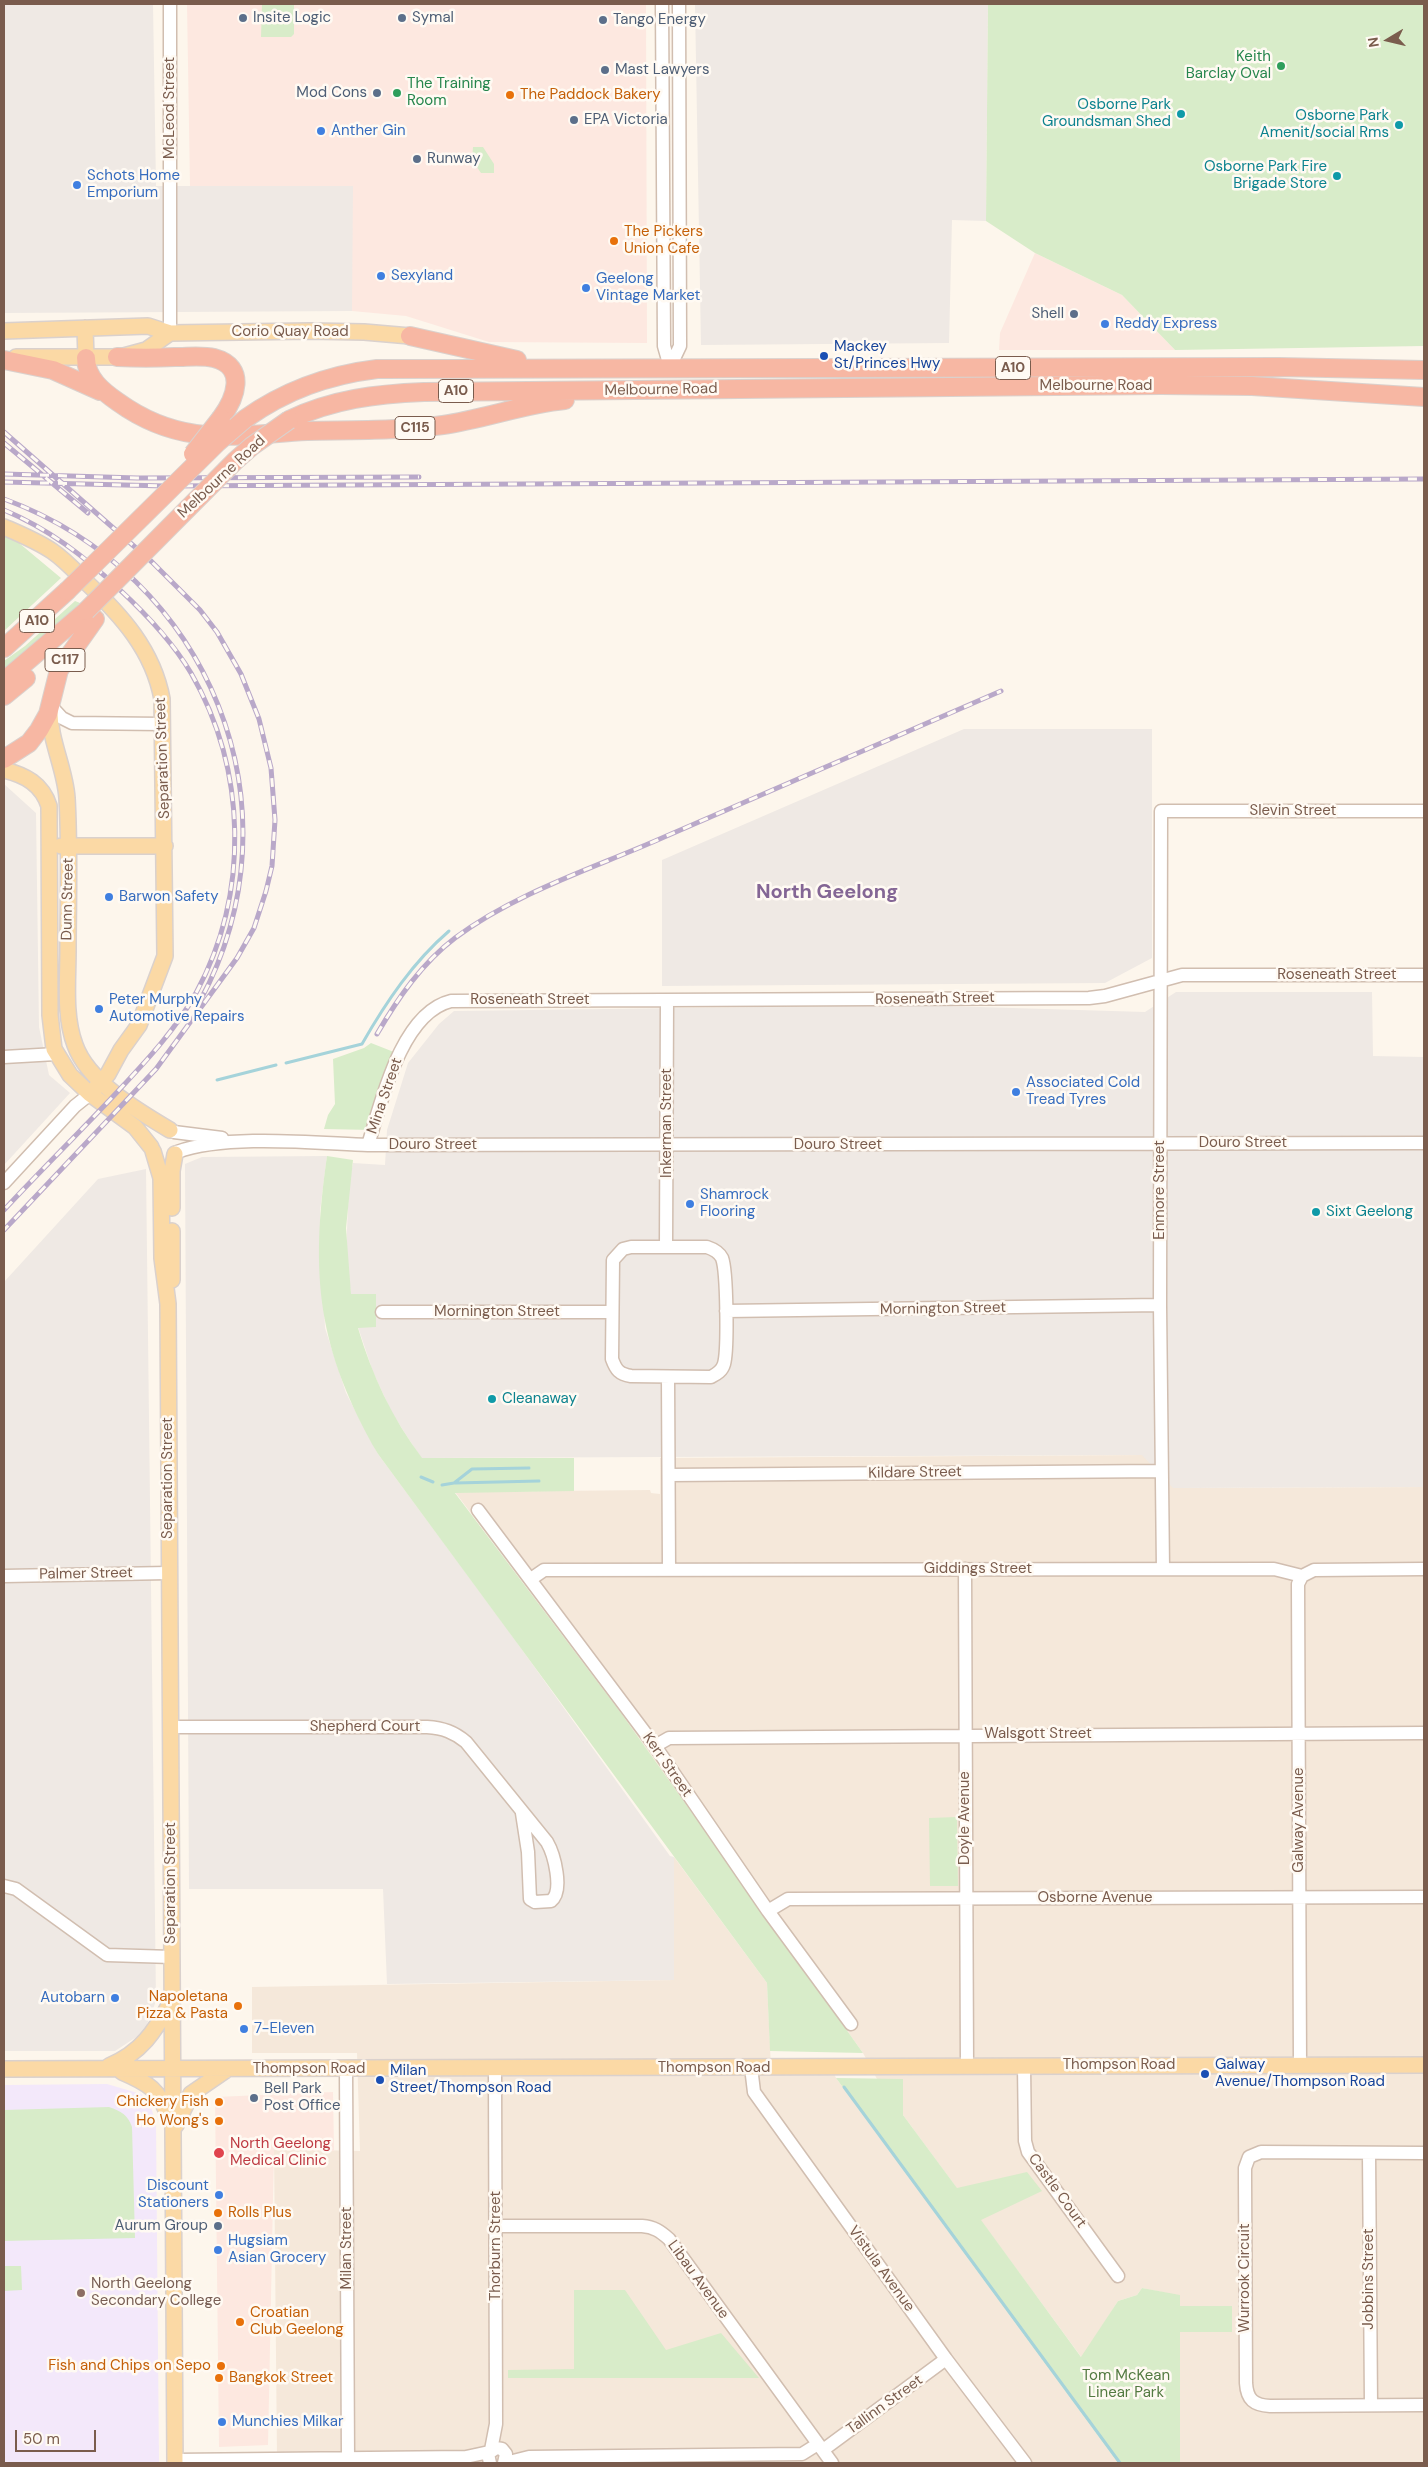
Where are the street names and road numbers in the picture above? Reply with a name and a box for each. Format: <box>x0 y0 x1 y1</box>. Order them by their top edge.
street label: McLeod Street <box>161 57 179 159</box>
street label: Corio Quay Road <box>231 323 349 341</box>
road number: A10 <box>996 356 1030 379</box>
street label: Melbourne Road <box>1040 377 1152 395</box>
road number: A10 <box>438 380 474 402</box>
street label: Melbourne Road <box>604 380 718 400</box>
road number: C115 <box>395 416 435 439</box>
street label: Melbourne Road <box>175 432 269 522</box>
road number: A10 <box>20 610 54 632</box>
road number: C117 <box>45 648 85 672</box>
street label: Separation Street <box>152 697 174 819</box>
street label: Slevin Street <box>1250 802 1336 820</box>
street label: Dunn Street <box>58 858 78 940</box>
street label: Roseneath Street <box>1277 966 1397 984</box>
street label: Roseneath Street <box>875 989 995 1009</box>
street label: Roseneath Street <box>470 991 590 1009</box>
street label: Mina Street <box>364 1055 406 1137</box>
street label: Inkerman Street <box>658 1068 676 1178</box>
street label: Douro Street <box>1199 1134 1287 1152</box>
street label: Douro Street <box>389 1136 477 1154</box>
street label: Douro Street <box>794 1136 882 1154</box>
street label: Enmore Street <box>1151 1140 1169 1240</box>
street label: Mornington Street <box>880 1299 1006 1319</box>
street label: Mornington Street <box>434 1303 560 1321</box>
street label: Separation Street <box>159 1417 177 1539</box>
street label: Kildare Street <box>868 1463 962 1483</box>
street label: Giddings Street <box>924 1560 1032 1578</box>
street label: Palmer Street <box>39 1564 133 1584</box>
street label: Shepherd Court <box>310 1718 420 1736</box>
street label: Walsgott Street <box>984 1725 1092 1743</box>
street label: Kerr Street <box>638 1729 696 1801</box>
street label: Galway Avenue <box>1290 1767 1308 1873</box>
street label: Doyle Avenue <box>956 1771 974 1865</box>
street label: Separation Street <box>162 1822 180 1944</box>
street label: Osborne Avenue <box>1037 1889 1153 1907</box>
street label: Thompson Road <box>1063 2056 1175 2074</box>
street label: Thompson Road <box>658 2059 770 2077</box>
street label: Thompson Road <box>253 2060 365 2078</box>
street label: Castle Court <box>1024 2150 1090 2232</box>
street label: Thorburn Street <box>487 2191 505 2301</box>
street label: Milan Street <box>338 2207 356 2289</box>
street label: Vistula Avenue <box>844 2223 918 2315</box>
street label: Wurrook Circuit <box>1236 2223 1254 2333</box>
street label: Jobbins Street <box>1360 2228 1378 2330</box>
street label: Libau Avenue <box>664 2237 732 2323</box>
street label: Tallinn Street <box>844 2371 926 2439</box>

